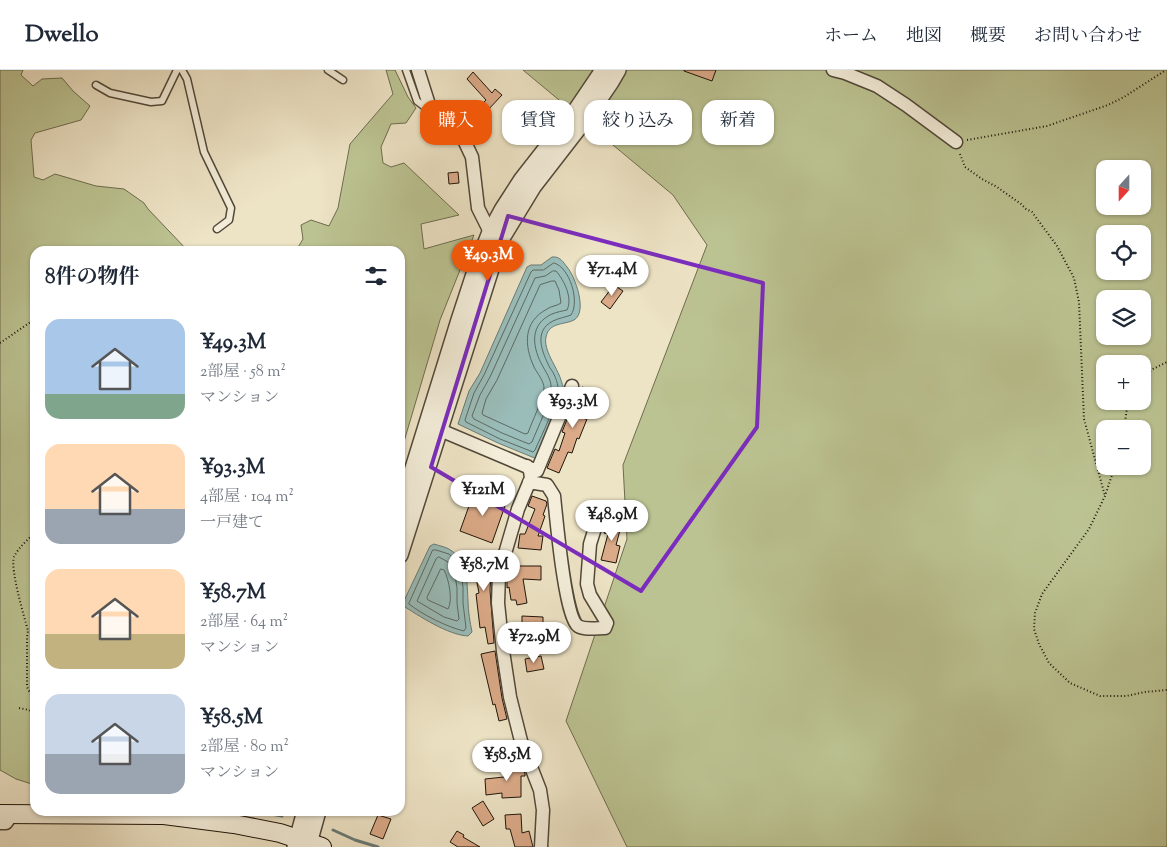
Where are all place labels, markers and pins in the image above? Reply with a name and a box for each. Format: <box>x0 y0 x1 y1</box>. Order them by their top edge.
pin: ¥49.3M <box>447 240 529 282</box>
pin: ¥71.4M <box>571 254 653 297</box>
pin: ¥93.3M <box>532 386 614 429</box>
pin: ¥121M <box>448 474 518 517</box>
pin: ¥48.9M <box>571 500 653 542</box>
pin: ¥58.7M <box>443 550 525 592</box>
pin: ¥72.9M <box>493 622 575 664</box>
pin: ¥58.5M <box>466 740 548 782</box>

